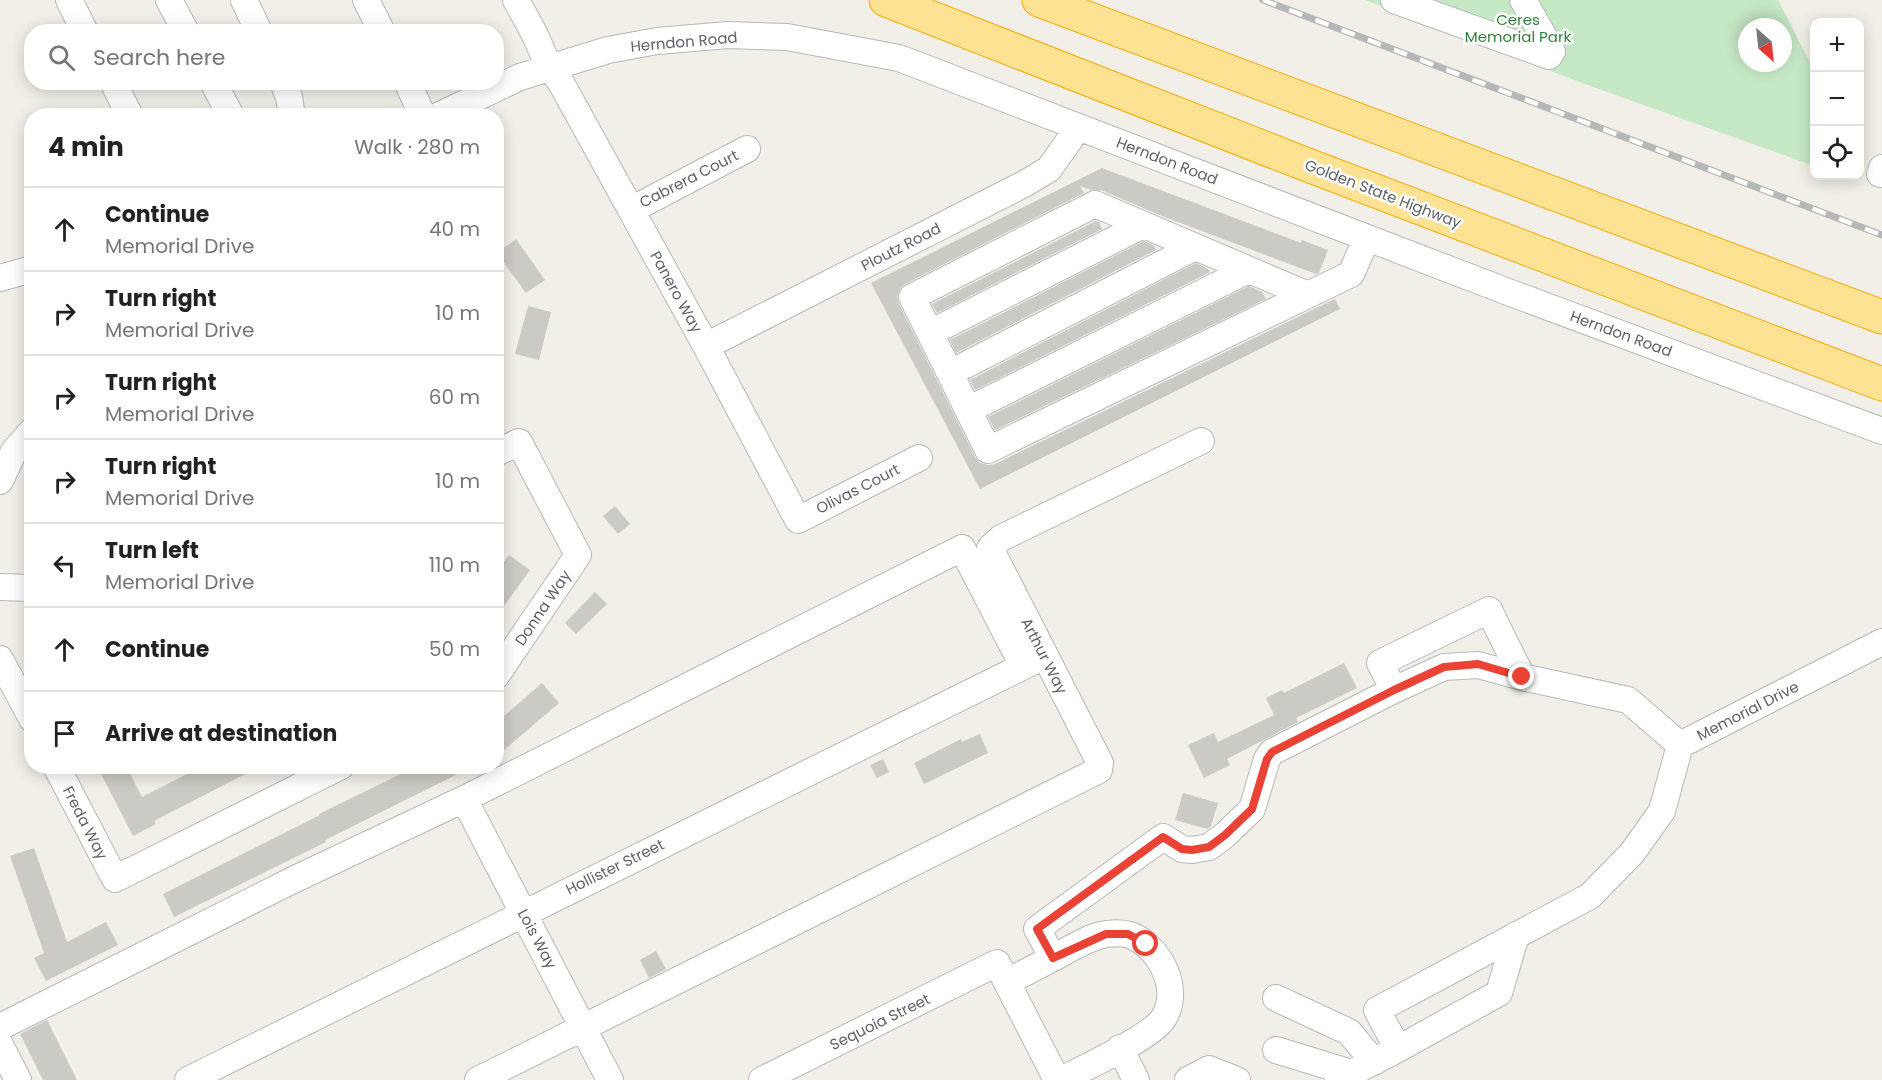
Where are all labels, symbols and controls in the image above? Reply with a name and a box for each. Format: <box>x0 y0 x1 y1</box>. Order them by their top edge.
park label: Ceres Memorial Park <box>1465 9 1572 47</box>
north arrow <box>1738 18 1792 72</box>
map controls <box>1810 18 1864 180</box>
button: + <box>1810 18 1864 72</box>
search box <box>24 24 504 90</box>
street label: Herndon Road <box>630 26 738 57</box>
icon: search <box>45 41 78 74</box>
text: Search here <box>93 42 226 73</box>
button: − <box>1810 72 1864 126</box>
button: locate <box>1810 126 1864 180</box>
text: 4 min <box>48 129 124 165</box>
street label: Herndon Road <box>1113 132 1221 190</box>
text: Walk · 280 m <box>354 133 480 161</box>
street label: Cabrera Court <box>636 145 742 213</box>
street label: Golden State Highway <box>1302 154 1465 233</box>
text: Continue <box>105 199 209 230</box>
icon: ahead <box>48 213 81 246</box>
text: 40 m <box>429 215 480 243</box>
street label: Ploutz Road <box>857 217 944 276</box>
text: Memorial Drive <box>105 232 254 260</box>
street label: Panero Way <box>645 247 708 337</box>
text: Turn right <box>105 283 216 314</box>
icon: right <box>48 297 81 330</box>
text: 10 m <box>435 299 480 327</box>
street label: Herndon Road <box>1567 305 1675 362</box>
text: Memorial Drive <box>105 316 254 344</box>
text: Turn right <box>105 367 216 398</box>
icon: right <box>48 381 81 414</box>
text: 60 m <box>429 383 480 411</box>
text: Memorial Drive <box>105 400 254 428</box>
text: Turn right <box>105 451 216 482</box>
street label: Olivas Court <box>812 458 903 519</box>
icon: right <box>48 465 81 498</box>
text: 10 m <box>435 467 480 495</box>
text: Memorial Drive <box>105 484 254 512</box>
text: Turn left <box>105 535 199 566</box>
icon: left <box>48 549 81 582</box>
text: 110 m <box>429 551 480 579</box>
street label: Donna Way <box>510 565 576 650</box>
text: Memorial Drive <box>105 568 254 596</box>
street label: Arthur Way <box>1016 614 1073 698</box>
icon: ahead <box>48 633 81 666</box>
text: Continue <box>105 634 209 665</box>
text: 50 m <box>429 635 480 663</box>
route end <box>1508 663 1534 689</box>
street label: Memorial Drive <box>1693 676 1802 745</box>
icon: arrive <box>48 717 81 750</box>
text: Arrive at destination <box>105 718 337 749</box>
street label: Freda Way <box>58 782 113 864</box>
street label: Hollister Street <box>562 834 668 899</box>
street label: Lois Way <box>513 905 562 973</box>
route start <box>1132 930 1158 956</box>
street label: Sequoia Street <box>826 988 933 1055</box>

